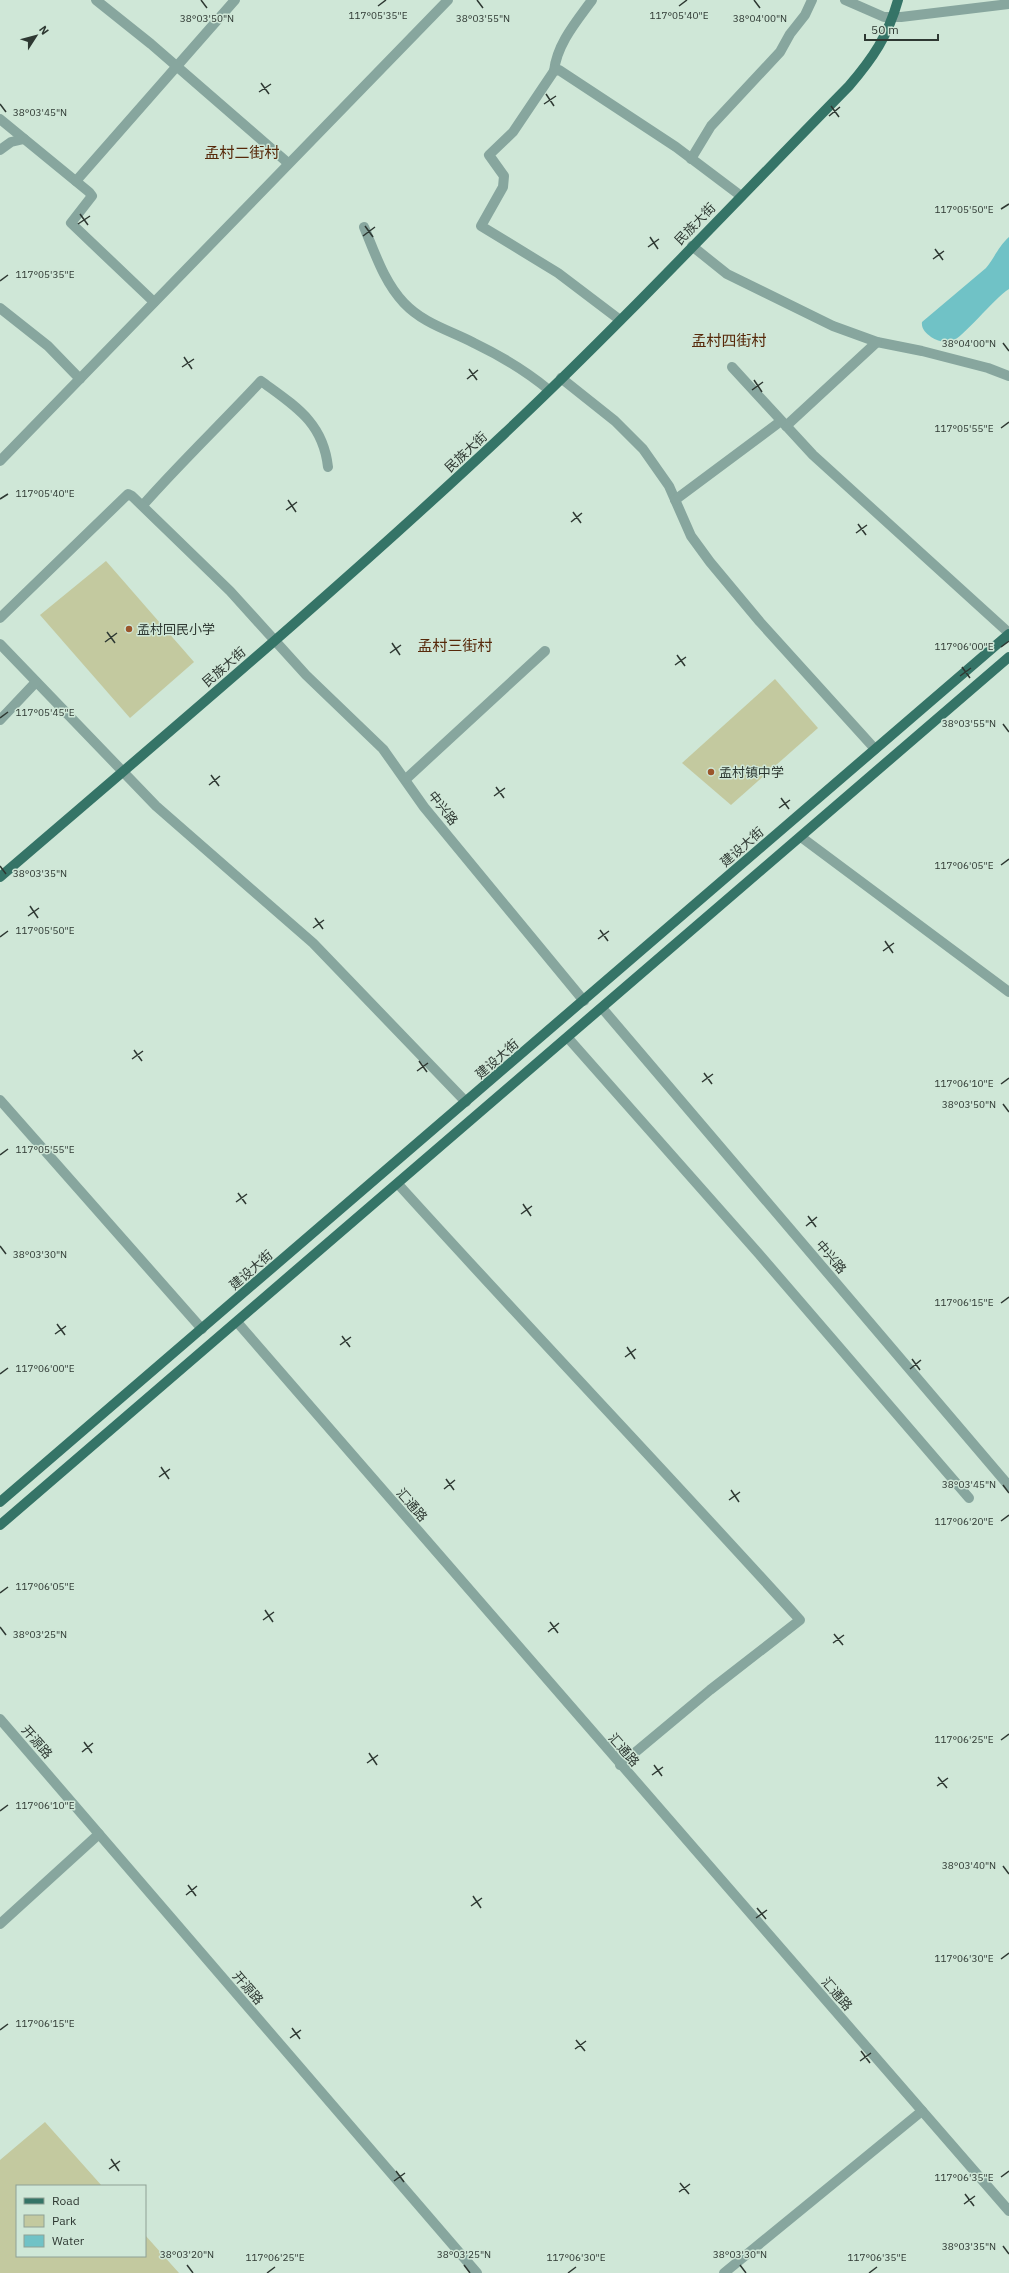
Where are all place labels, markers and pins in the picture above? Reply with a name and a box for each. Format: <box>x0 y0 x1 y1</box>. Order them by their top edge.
place label: 孟村回民小学 <box>137 621 215 638</box>
marker: 孟村回民小学 <box>124 624 134 634</box>
place label: 孟村镇中学 <box>719 764 784 781</box>
marker: 孟村镇中学 <box>706 767 716 777</box>

